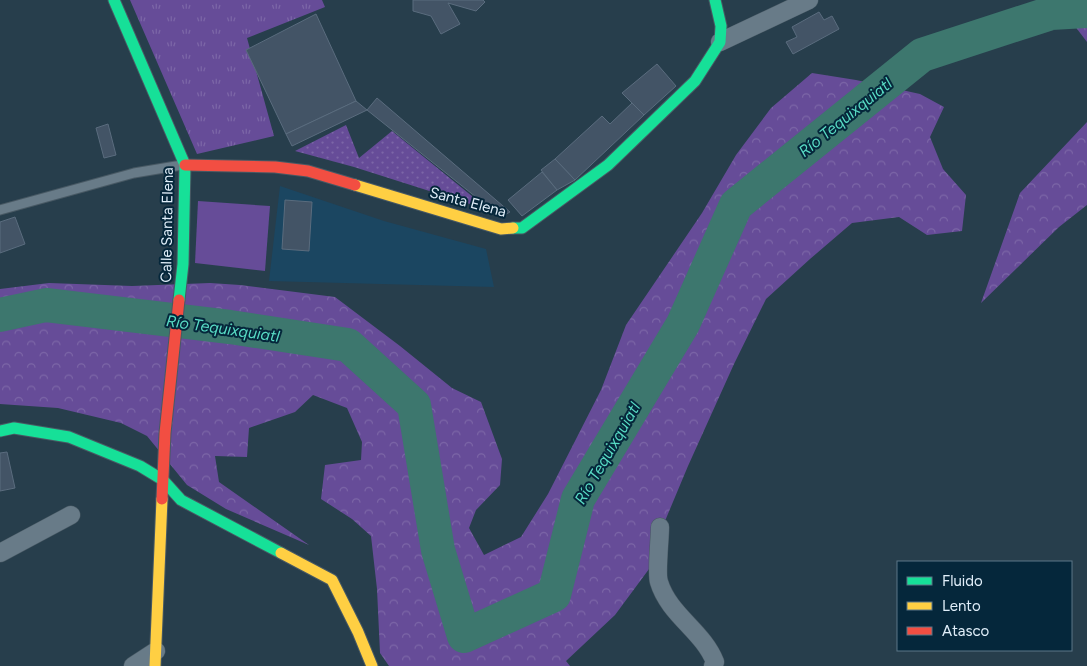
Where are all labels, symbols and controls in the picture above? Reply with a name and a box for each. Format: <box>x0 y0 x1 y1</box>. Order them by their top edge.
water label: Río Tequixquiatl <box>795 74 896 161</box>
street label: Calle Santa Elena <box>157 167 177 283</box>
street label: Santa Elena <box>428 183 508 221</box>
water label: Río Tequixquiatl <box>165 311 281 346</box>
water label: Río Tequixquiatl <box>571 399 645 508</box>
legend <box>897 561 1072 651</box>
text: Fluido <box>942 572 983 590</box>
text: Lento <box>942 597 981 615</box>
text: Atasco <box>942 622 990 640</box>

